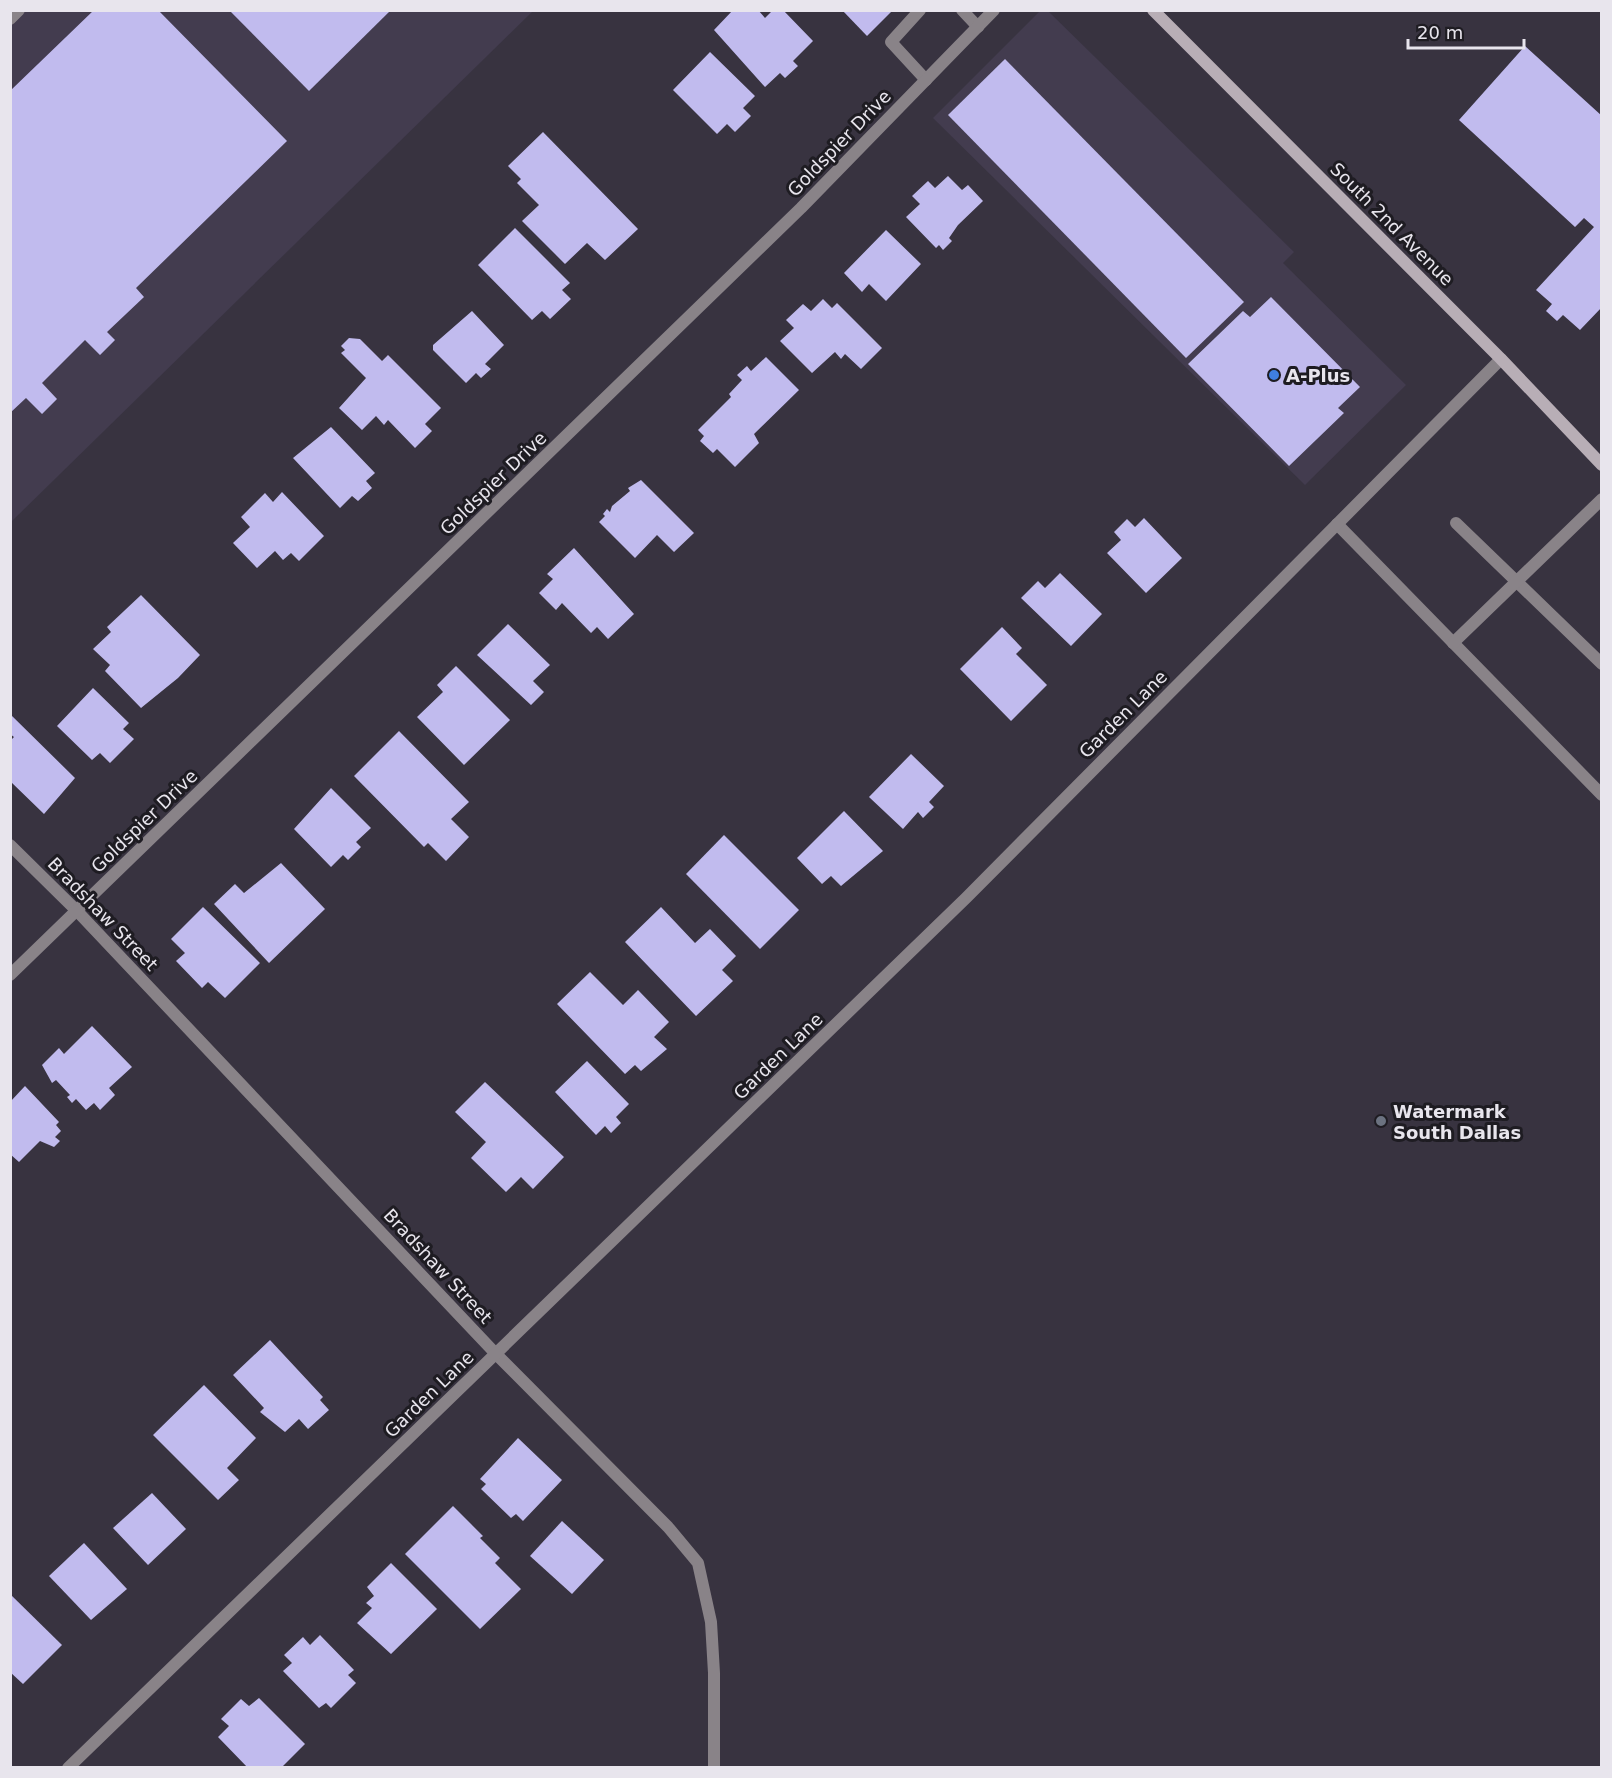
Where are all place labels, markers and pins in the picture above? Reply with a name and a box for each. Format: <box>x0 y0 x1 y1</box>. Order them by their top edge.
place label: A-Plus <box>1286 365 1350 386</box>
marker: A-Plus <box>1267 368 1281 382</box>
place label: Watermark South Dallas <box>1393 1101 1521 1143</box>
marker: Watermark South Dallas <box>1374 1114 1388 1128</box>

